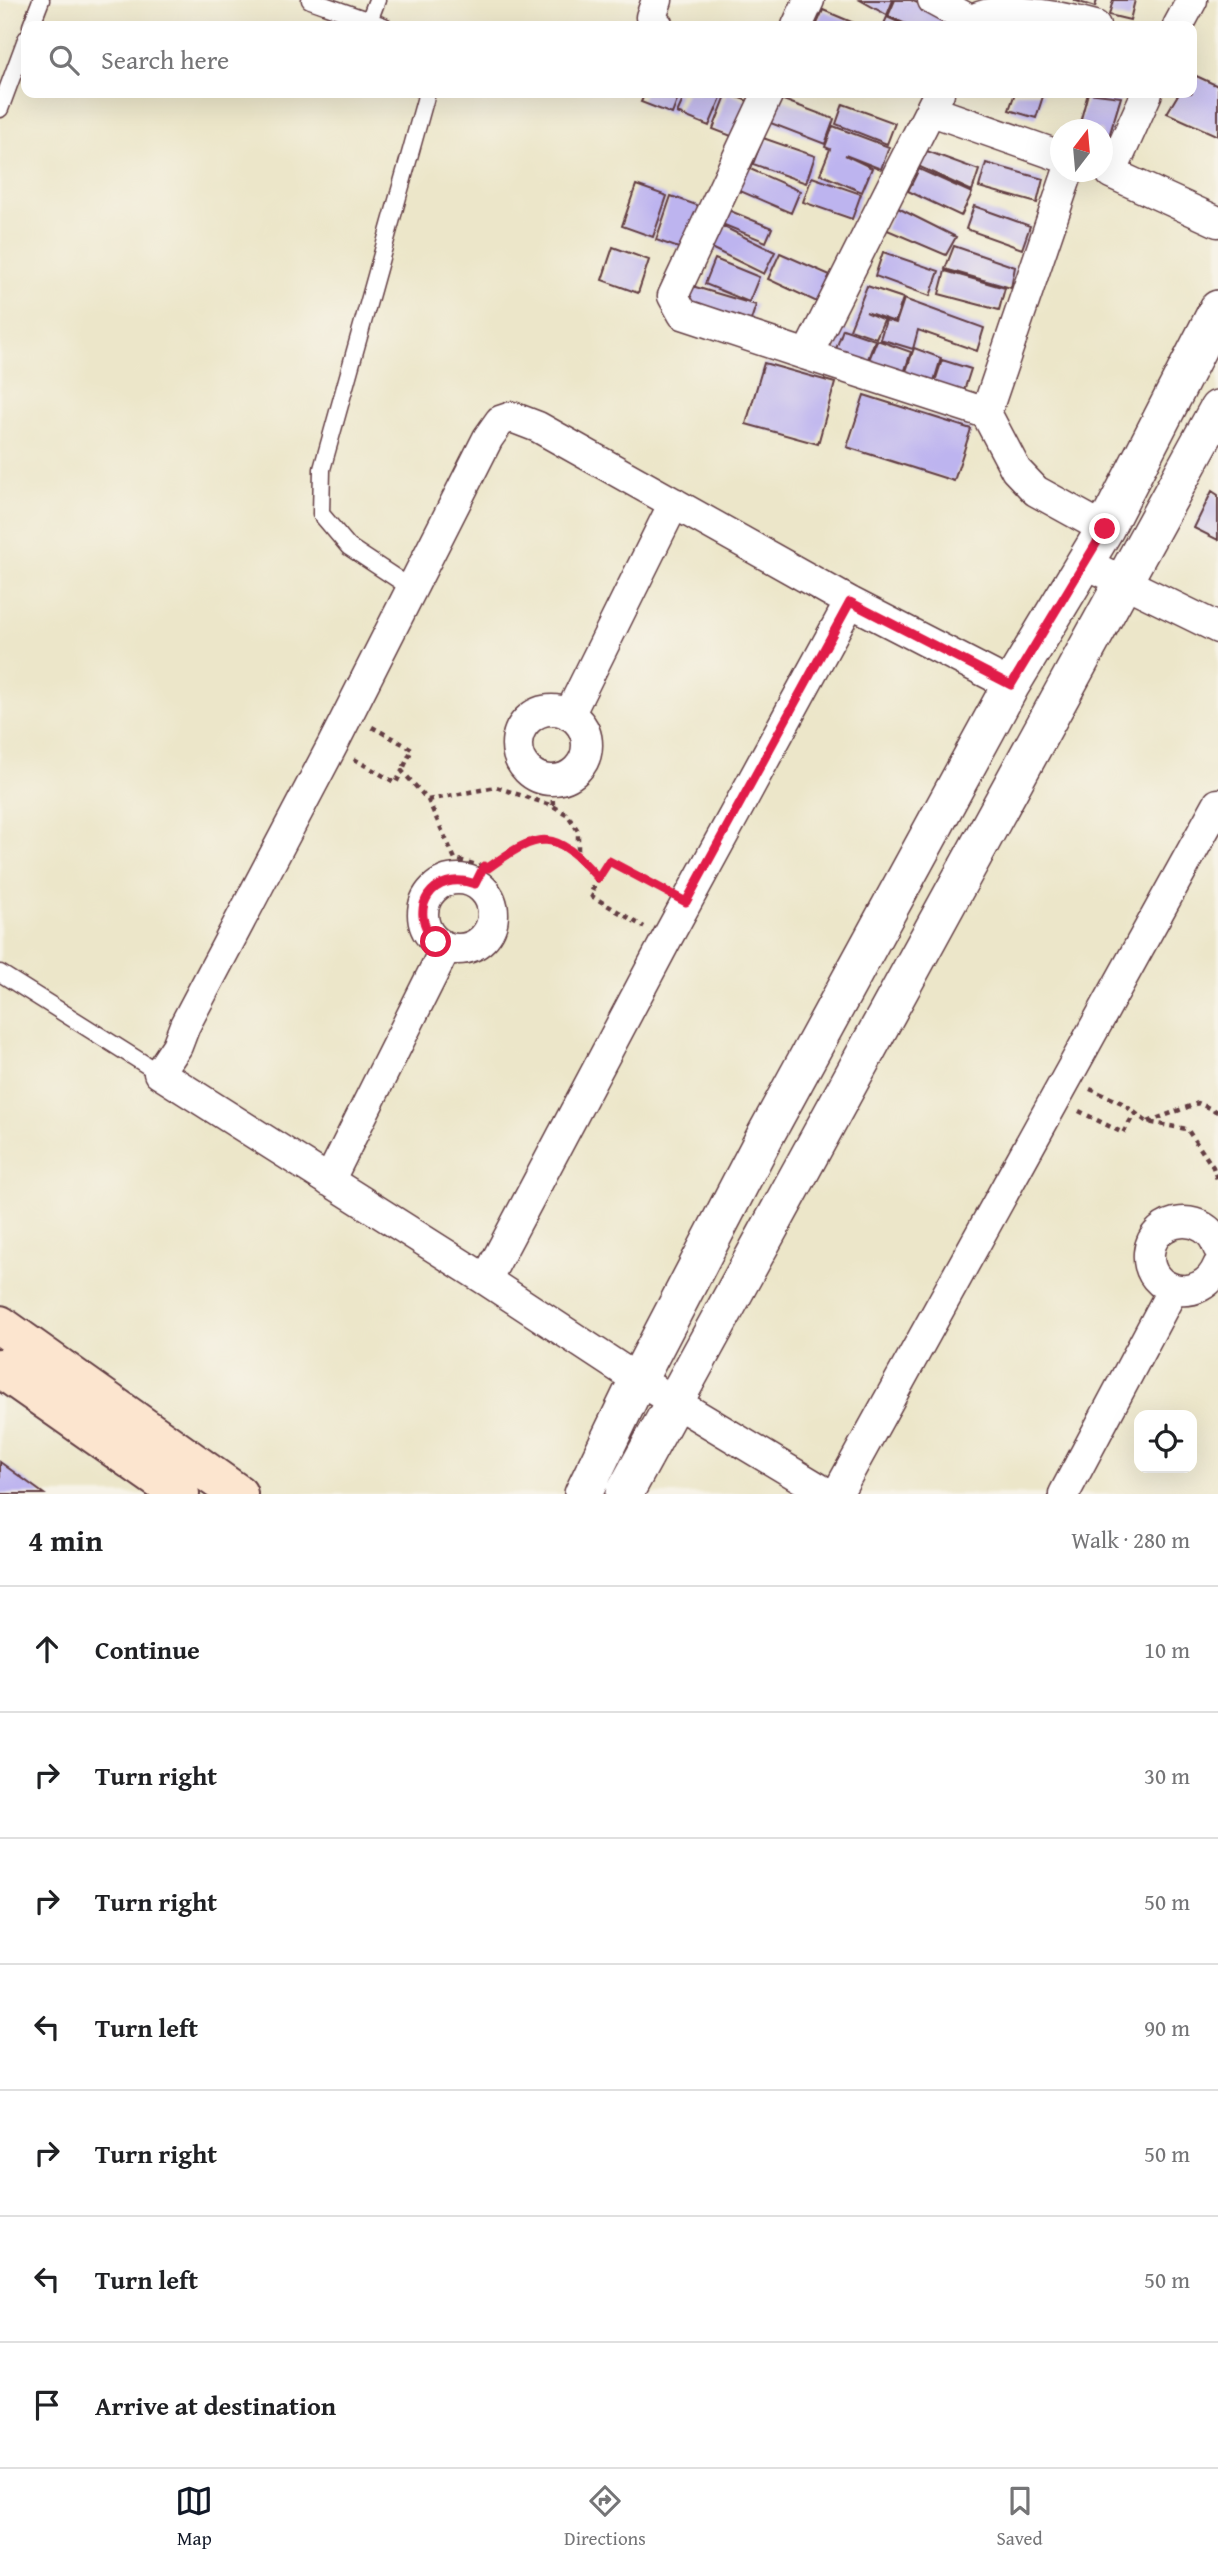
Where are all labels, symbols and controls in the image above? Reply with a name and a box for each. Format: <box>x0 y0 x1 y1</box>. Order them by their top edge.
search box <box>21 21 1197 98</box>
text: Search here <box>101 40 229 79</box>
icon: search <box>45 41 83 79</box>
north arrow <box>1050 119 1113 182</box>
route end <box>1089 513 1120 544</box>
route start <box>420 926 451 957</box>
map controls <box>1134 1410 1197 1473</box>
button: locate <box>1134 1410 1197 1473</box>
text: 4 min <box>28 1518 103 1562</box>
text: Walk · 280 m <box>1071 1523 1190 1556</box>
icon: ahead <box>28 1630 66 1668</box>
text: Continue <box>95 1630 200 1669</box>
text: 10 m <box>1144 1633 1190 1666</box>
icon: right <box>28 1756 66 1794</box>
text: Turn right <box>95 1756 217 1795</box>
text: 30 m <box>1144 1759 1190 1792</box>
icon: right <box>28 1882 66 1920</box>
text: Turn right <box>95 1882 217 1921</box>
text: 50 m <box>1144 1885 1190 1918</box>
icon: left <box>28 2008 66 2046</box>
text: Turn left <box>95 2008 198 2047</box>
text: 90 m <box>1144 2011 1190 2044</box>
icon: right <box>28 2134 66 2172</box>
text: Turn right <box>95 2134 217 2173</box>
text: 50 m <box>1144 2137 1190 2170</box>
icon: left <box>28 2260 66 2298</box>
text: Turn left <box>95 2260 198 2299</box>
text: 50 m <box>1144 2263 1190 2296</box>
icon: arrive <box>28 2386 66 2424</box>
text: Arrive at destination <box>95 2386 336 2425</box>
tab: Map <box>175 2482 213 2552</box>
tab: Directions <box>564 2482 646 2552</box>
tab: Saved <box>997 2482 1043 2552</box>

